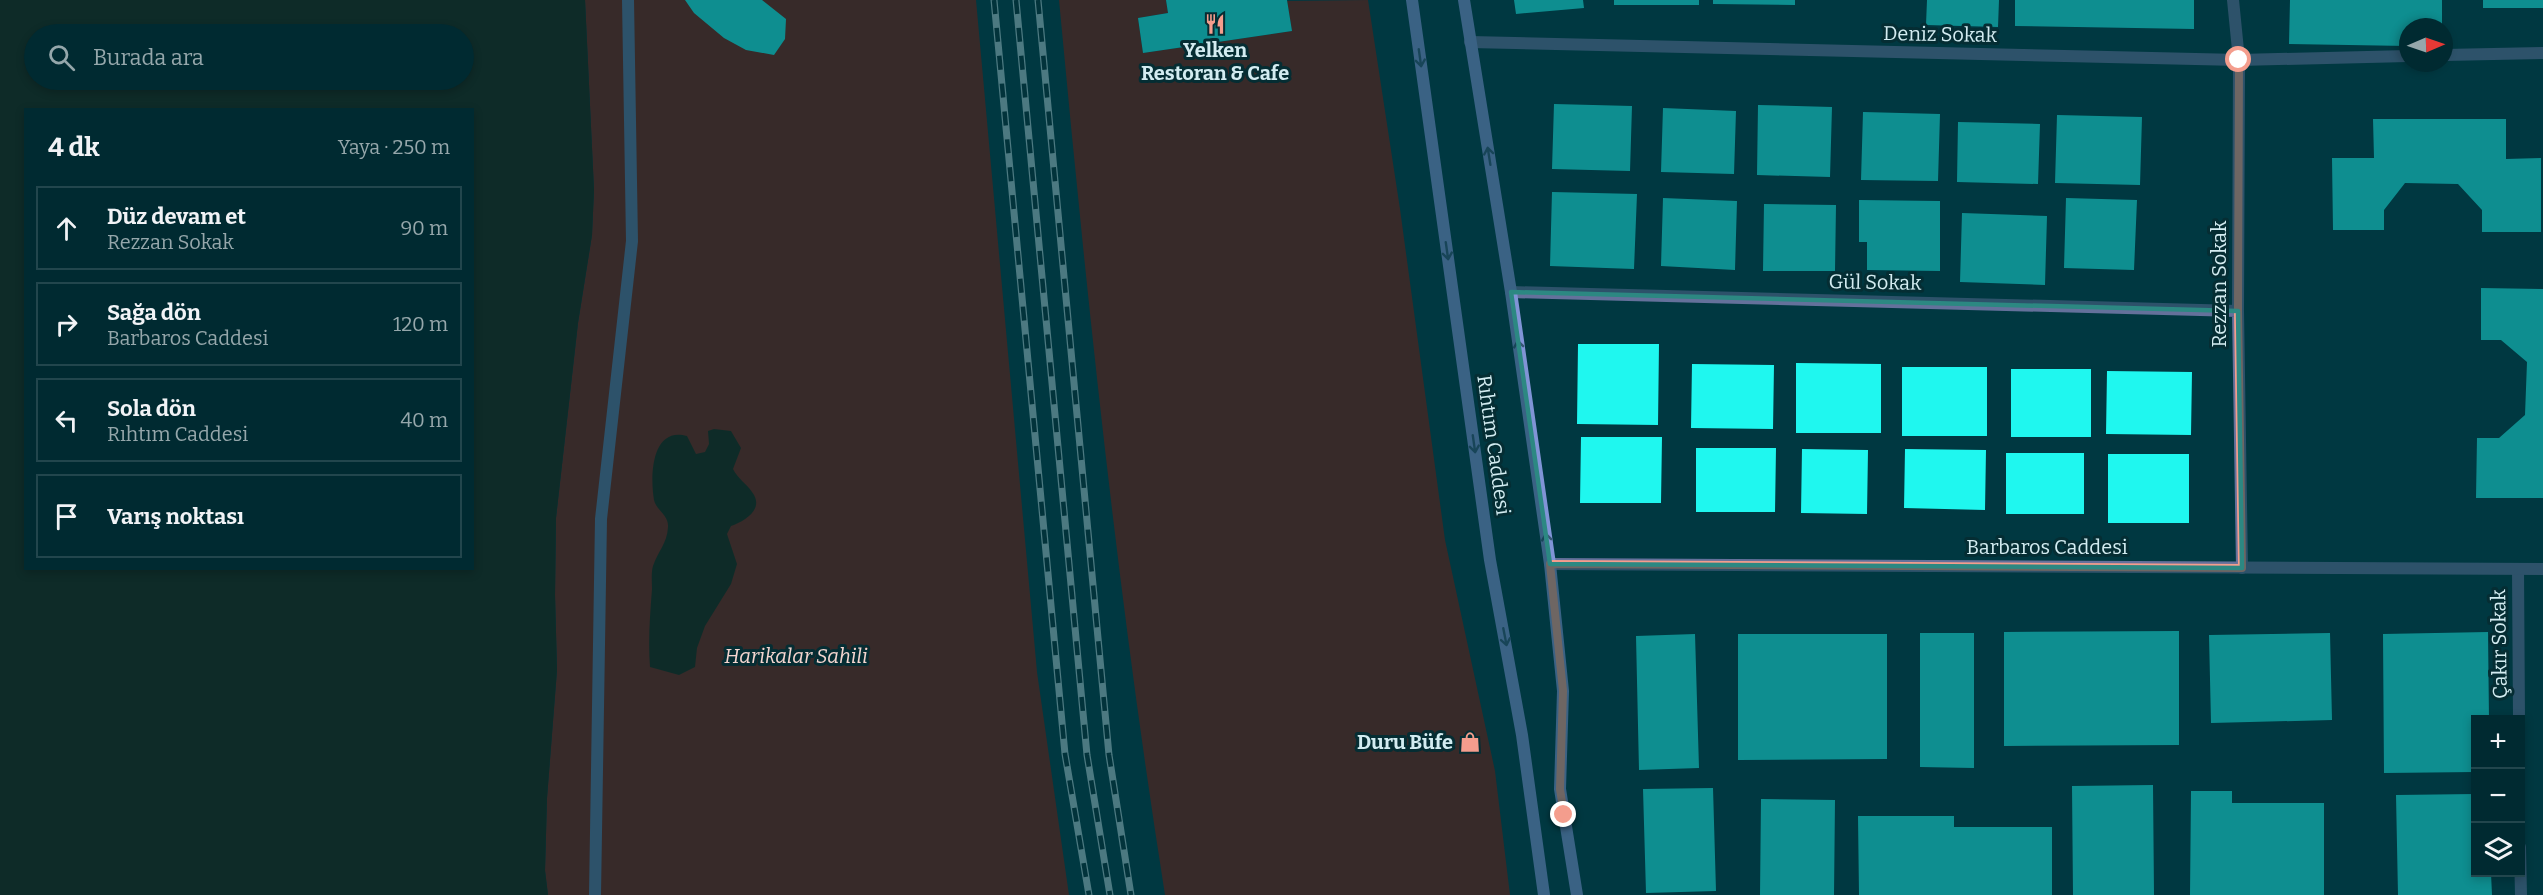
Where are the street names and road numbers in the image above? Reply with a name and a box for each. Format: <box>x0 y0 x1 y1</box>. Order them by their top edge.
street label: Deniz Sokak <box>1883 21 1998 47</box>
street label: Rezzan Sokak <box>2207 220 2231 347</box>
street label: Gül Sokak <box>1828 269 1922 295</box>
street label: Rıhtım Caddesi <box>1472 373 1516 517</box>
street label: Barbaros Caddesi <box>1966 535 2128 559</box>
street label: Çakır Sokak <box>2486 588 2512 699</box>

